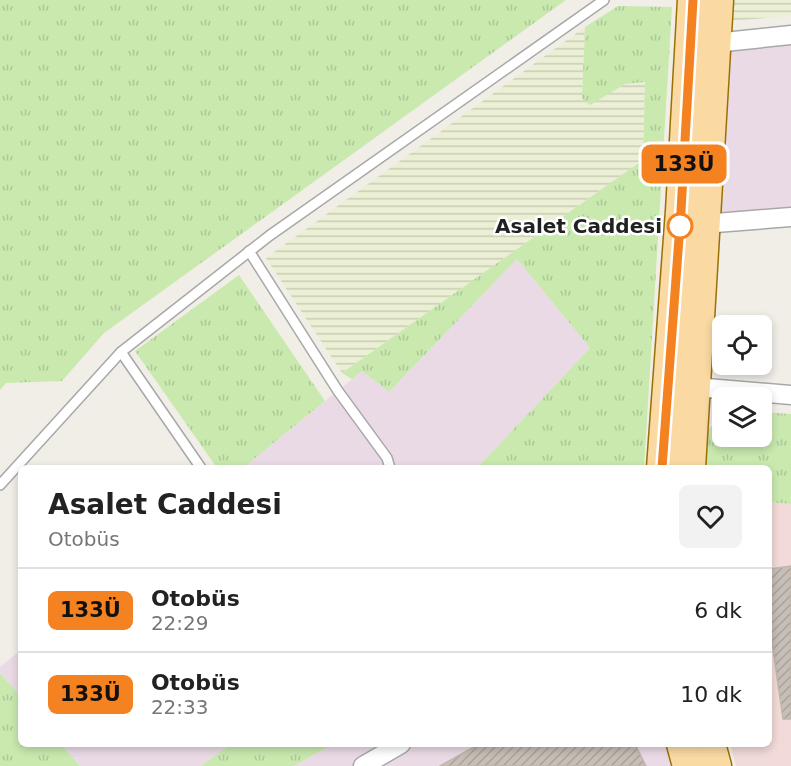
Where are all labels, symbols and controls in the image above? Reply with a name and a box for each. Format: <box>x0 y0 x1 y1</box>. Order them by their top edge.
line badge: 133Ü <box>642 144 726 184</box>
text: 133Ü <box>654 152 714 176</box>
marker: Asalet Caddesi <box>667 213 693 239</box>
place label: Asalet Caddesi <box>495 214 662 238</box>
map controls <box>712 315 772 447</box>
button: locate <box>712 315 772 375</box>
button: layers <box>712 387 772 447</box>
button: heart <box>679 485 742 548</box>
text: Asalet Caddesi <box>48 488 282 521</box>
text: Otobüs <box>48 527 120 551</box>
text: Otobüs <box>151 586 240 611</box>
text: 133Ü <box>60 598 121 622</box>
text: 6 dk <box>694 598 742 623</box>
text: 22:29 <box>151 611 209 635</box>
text: Otobüs <box>151 670 240 695</box>
text: 133Ü <box>60 682 121 706</box>
text: 10 dk <box>680 682 742 707</box>
text: 22:33 <box>151 695 209 719</box>

